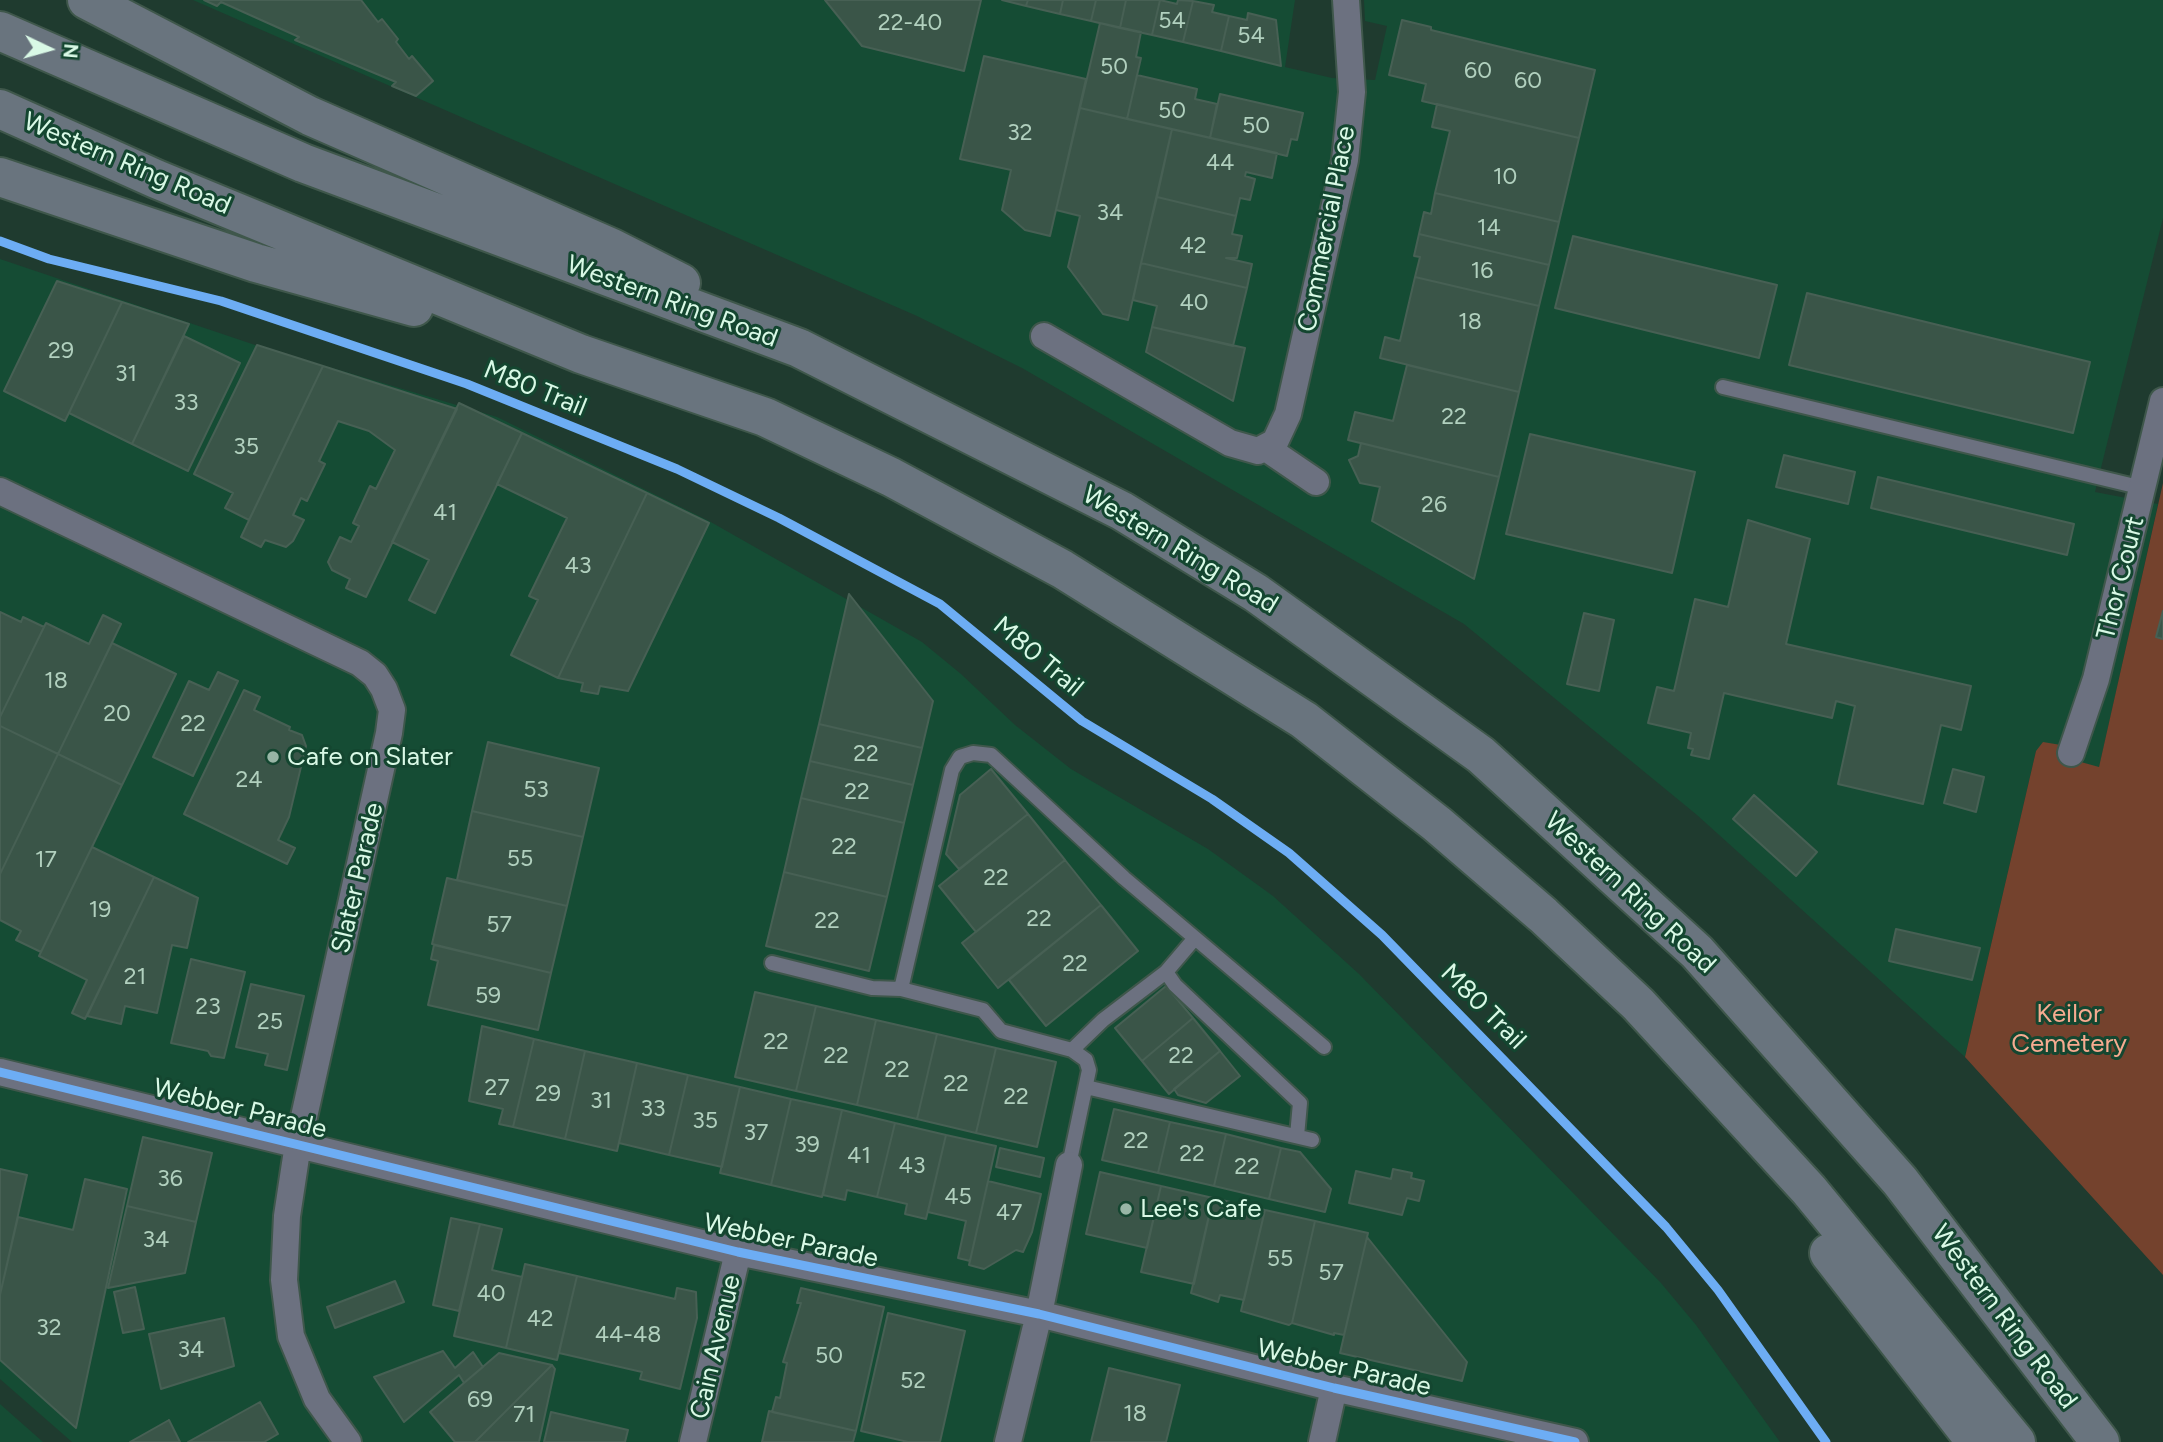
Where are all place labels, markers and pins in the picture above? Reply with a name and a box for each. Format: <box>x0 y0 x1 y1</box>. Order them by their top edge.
place label: Cafe on Slater <box>287 741 453 773</box>
marker: Cafe on Slater <box>265 749 281 765</box>
place label: Lee's Cafe <box>1140 1193 1261 1225</box>
marker: Lee's Cafe <box>1118 1201 1134 1217</box>

